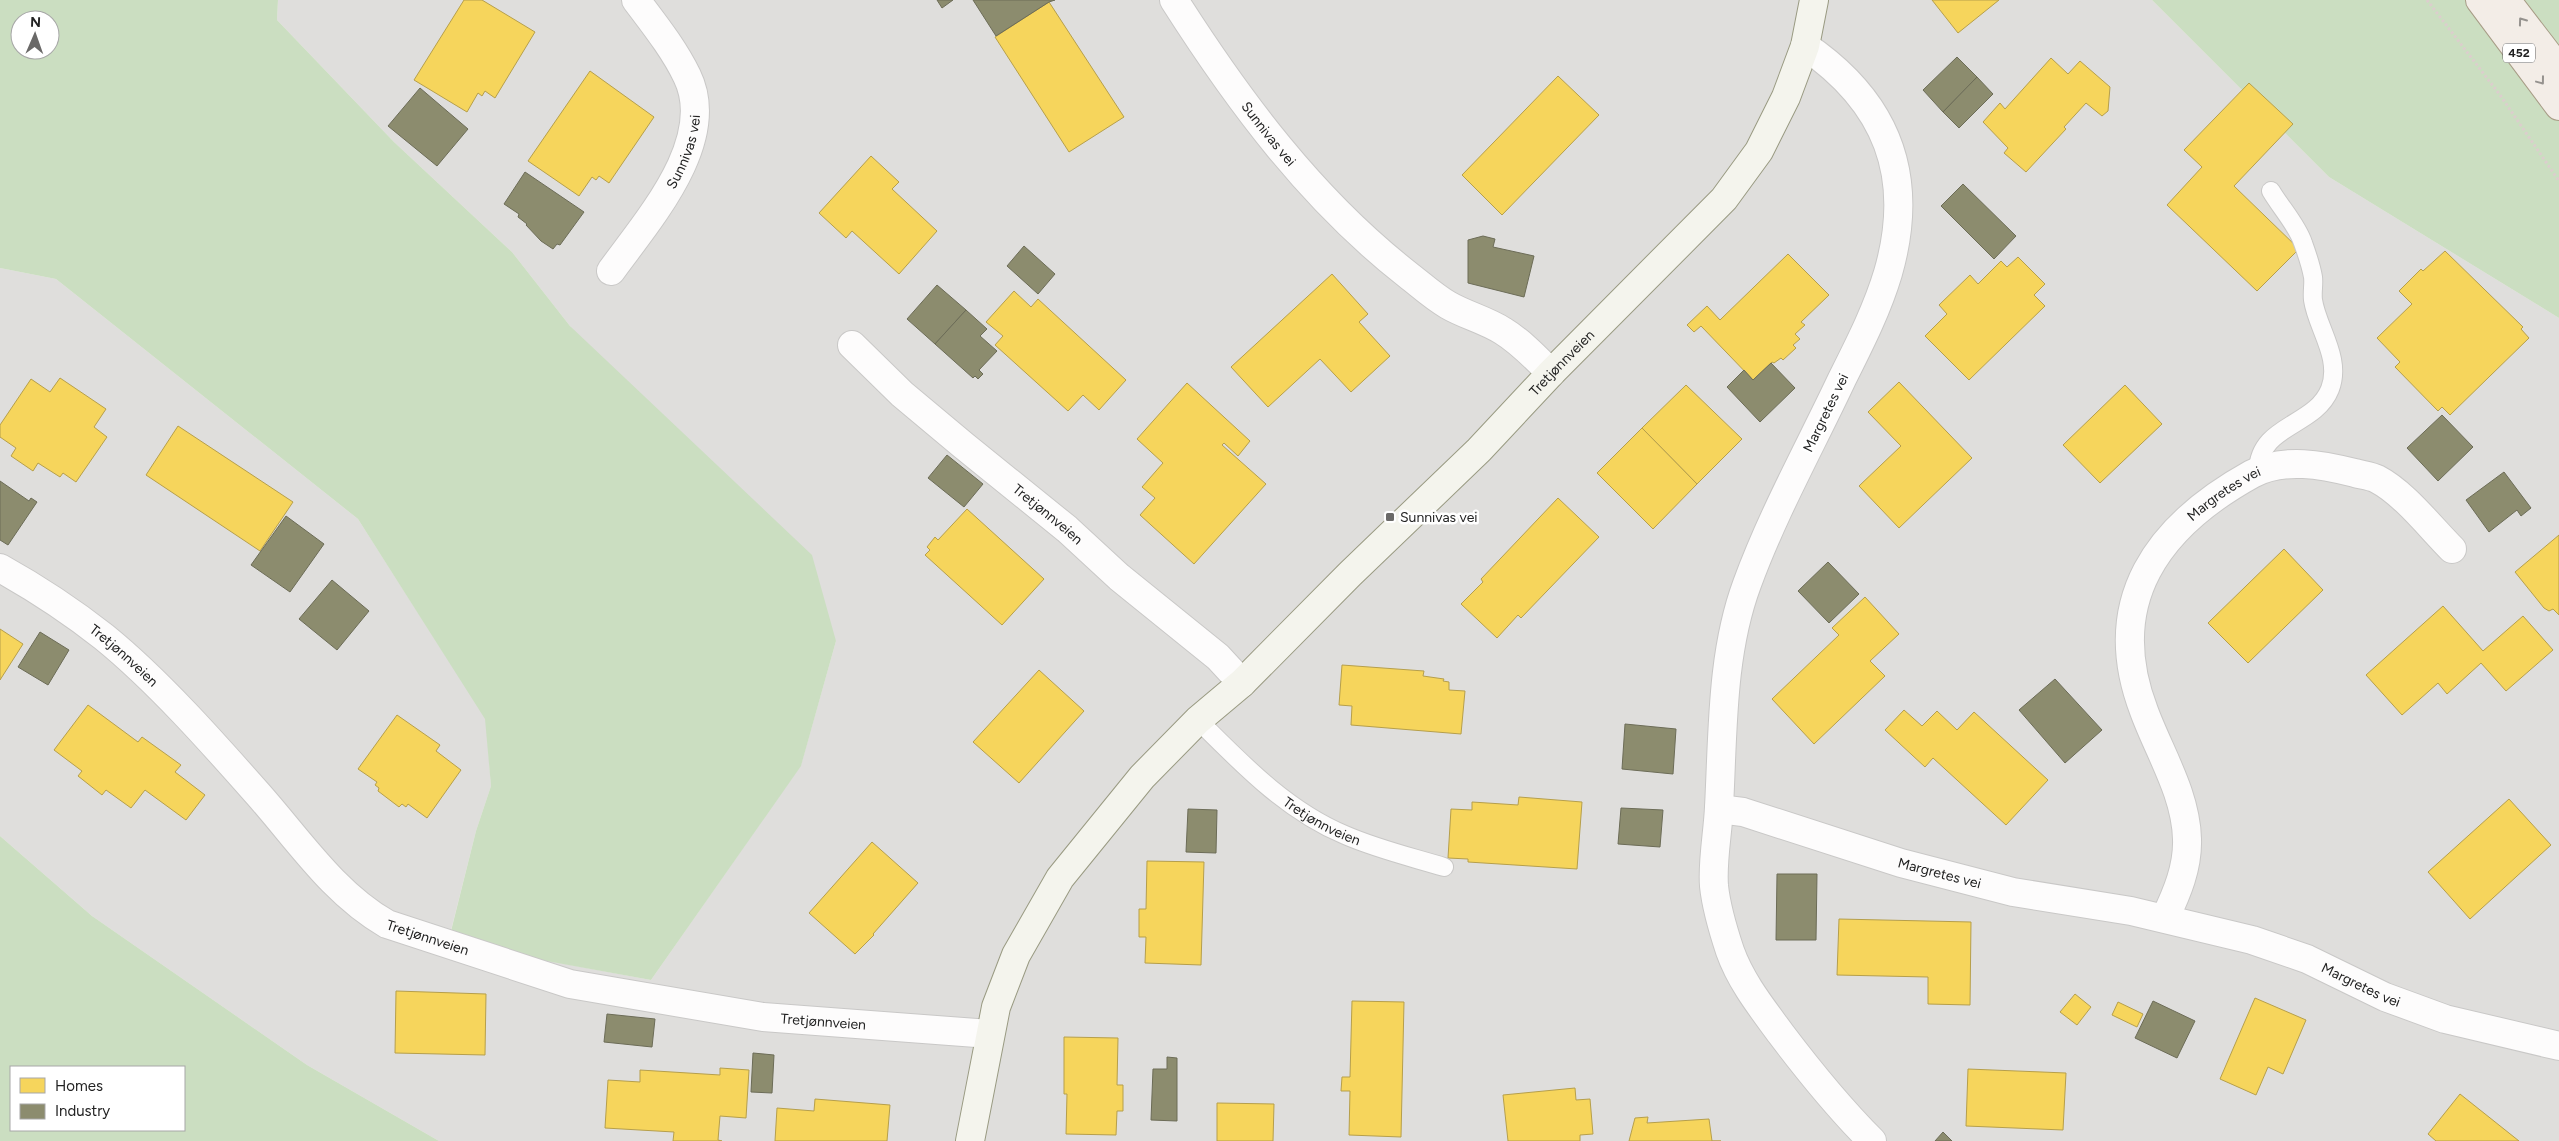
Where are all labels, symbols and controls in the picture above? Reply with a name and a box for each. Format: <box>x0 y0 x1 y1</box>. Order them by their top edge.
north arrow <box>10 10 60 60</box>
text: N <box>30 14 41 31</box>
one-way arrow <box>2519 17 2528 27</box>
road number: 452 <box>2503 44 2535 62</box>
one-way arrow <box>2535 75 2543 84</box>
street label: Sunnivas vei <box>1238 98 1300 169</box>
street label: Sunnivas vei <box>662 114 703 192</box>
street label: Tretjønnveien <box>1526 326 1598 399</box>
street label: Margretes vei <box>1800 371 1852 455</box>
street label: Margretes vei <box>2183 463 2263 524</box>
street label: Tretjønnveien <box>1009 480 1087 548</box>
place label: Sunnivas vei <box>1400 509 1478 526</box>
marker: Sunnivas vei <box>1384 511 1396 523</box>
street label: Tretjønnveien <box>86 621 162 690</box>
street label: Tretjønnveien <box>1280 793 1363 849</box>
street label: Margretes vei <box>1896 854 1983 892</box>
street label: Tretjønnveien <box>384 916 471 959</box>
street label: Margretes vei <box>2319 959 2403 1010</box>
street label: Tretjønnveien <box>780 1010 867 1033</box>
legend <box>10 1066 185 1131</box>
text: Homes <box>55 1077 103 1095</box>
text: Industry <box>55 1102 110 1120</box>

